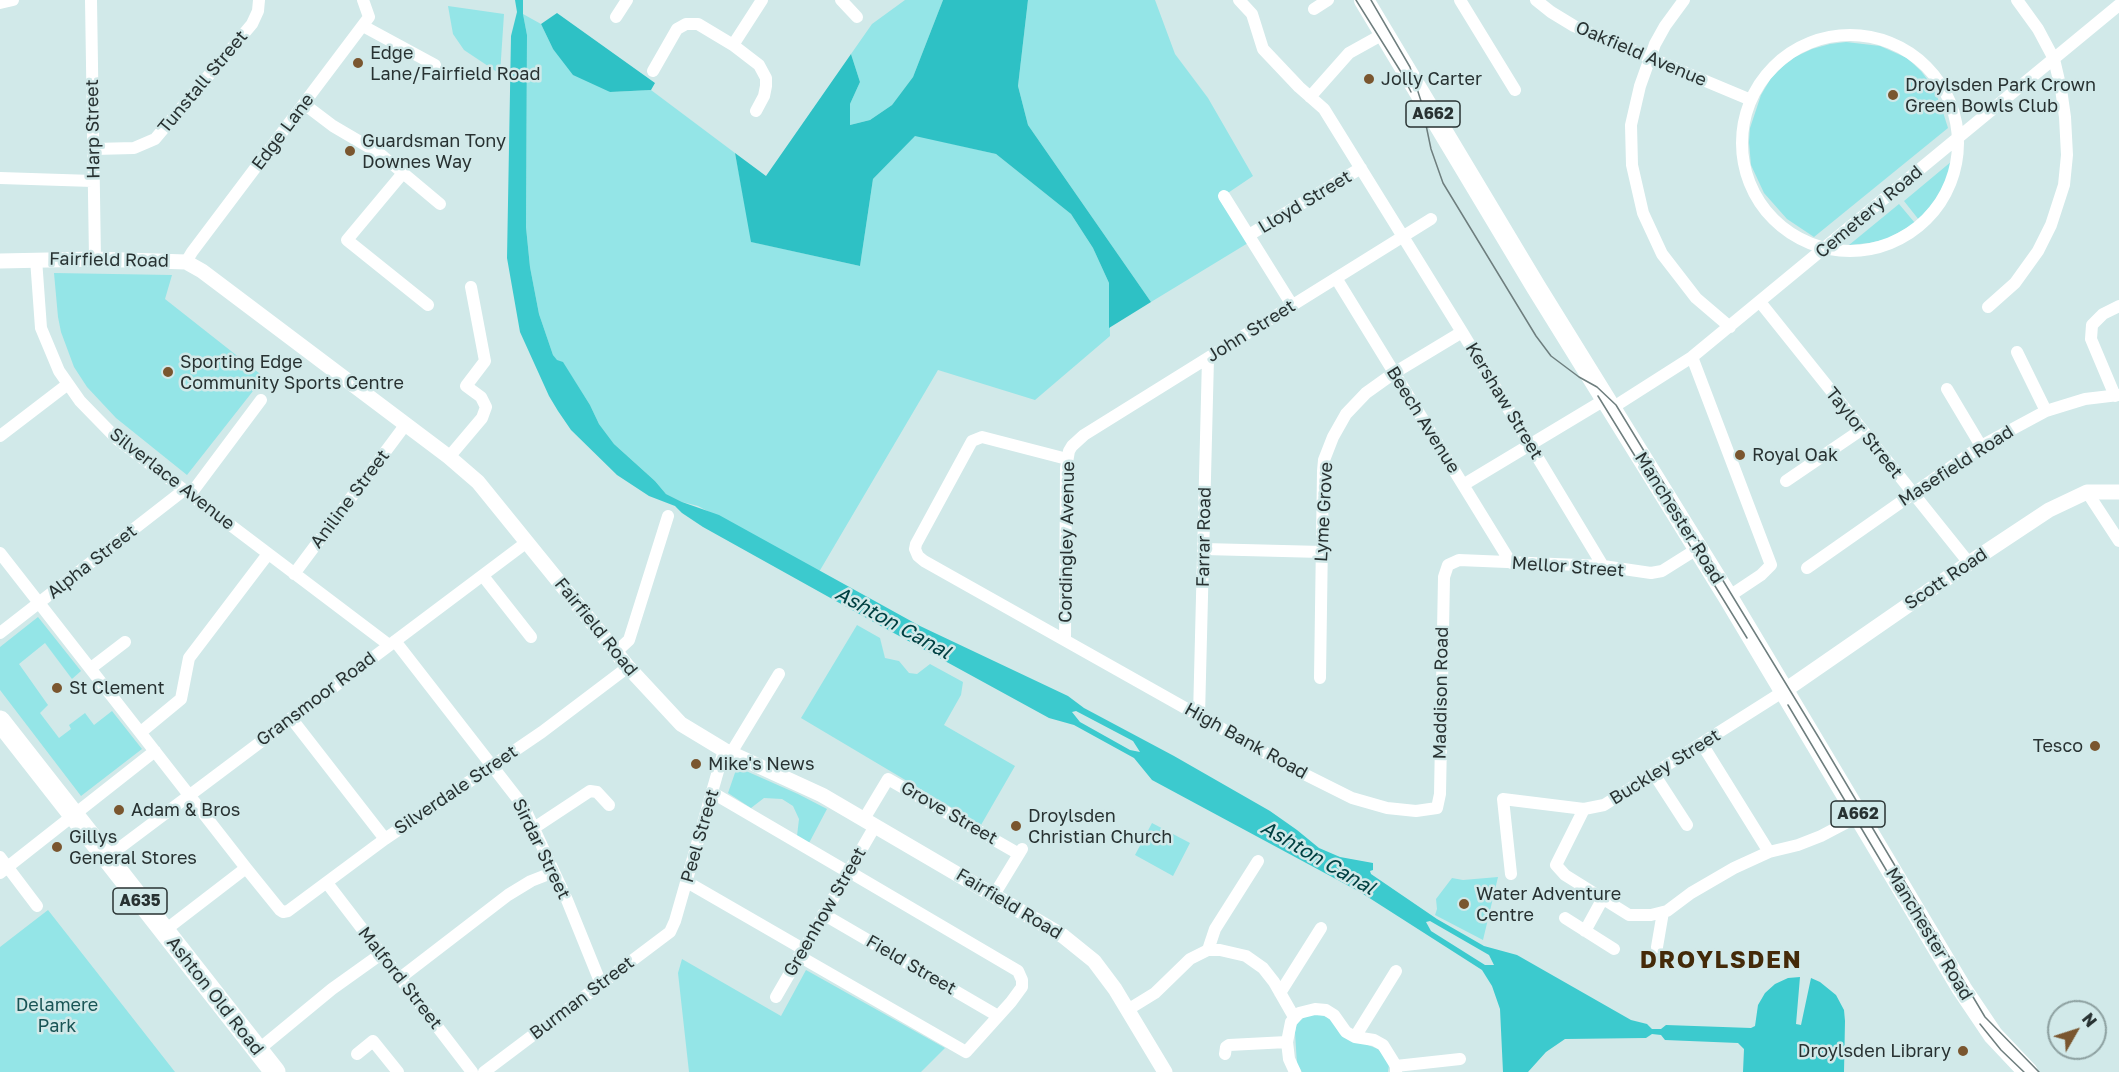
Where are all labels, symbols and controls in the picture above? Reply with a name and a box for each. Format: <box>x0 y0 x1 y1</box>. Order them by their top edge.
street label: Oakfield Avenue <box>1572 17 1710 91</box>
street label: Tunstall Street <box>154 26 252 138</box>
place label: Edge Lane/Fairfield Road <box>370 42 541 84</box>
marker: Edge Lane/Fairfield Road <box>351 56 365 70</box>
place label: Jolly Carter <box>1381 68 1482 90</box>
marker: Jolly Carter <box>1362 72 1376 86</box>
place label: Droylsden Park Crown Green Bowls Club <box>1905 74 2096 116</box>
street label: Harp Street <box>81 79 105 179</box>
marker: Droylsden Park Crown Green Bowls Club <box>1886 88 1900 102</box>
street label: Edge Lane <box>247 90 319 174</box>
road number: A662 <box>1406 101 1460 127</box>
place label: Guardsman Tony Downes Way <box>362 130 506 172</box>
marker: Guardsman Tony Downes Way <box>343 144 357 158</box>
street label: Cemetery Road <box>1811 161 1927 263</box>
street label: Lloyd Street <box>1255 166 1355 238</box>
street label: Fairfield Road <box>49 248 169 272</box>
street label: John Street <box>1203 295 1299 367</box>
street label: Kershaw Street <box>1461 339 1547 463</box>
place label: Sporting Edge Community Sports Centre <box>180 351 404 394</box>
street label: Beech Avenue <box>1382 363 1464 477</box>
marker: Sporting Edge Community Sports Centre <box>161 365 175 379</box>
street label: Taylor Street <box>1821 383 1907 483</box>
street label: Masefield Road <box>1895 421 2017 511</box>
street label: Silverlace Avenue <box>105 423 239 535</box>
place label: Royal Oak <box>1752 444 1838 466</box>
street label: Aniline Street <box>306 445 394 553</box>
street label: Manchester Road <box>1630 448 1728 588</box>
marker: Royal Oak <box>1733 448 1747 462</box>
street label: Cordingley Avenue <box>1055 461 1079 623</box>
street label: Lyme Grove <box>1311 462 1337 562</box>
street label: Farrar Road <box>1192 487 1216 587</box>
street label: Alpha Street <box>43 520 141 604</box>
street label: Scott Road <box>1901 543 1991 615</box>
street label: Mellor Street <box>1511 552 1625 582</box>
street label: Fairfield Road <box>550 574 642 680</box>
water label: Ashton Canal <box>831 581 955 665</box>
street label: Maddison Road <box>1429 627 1453 759</box>
street label: Gransmoor Road <box>252 647 380 751</box>
place label: St Clement <box>69 677 165 699</box>
marker: St Clement <box>50 681 64 695</box>
street label: High Bank Road <box>1181 698 1311 784</box>
street label: Buckley Street <box>1606 724 1724 810</box>
place label: Tesco <box>2033 735 2083 757</box>
marker: Tesco <box>2088 739 2102 753</box>
street label: Silverdale Street <box>390 741 522 839</box>
place label: Mike's News <box>708 753 814 775</box>
marker: Mike's News <box>689 757 703 771</box>
street label: Grove Street <box>897 777 1001 849</box>
street label: Peel Street <box>676 787 724 885</box>
street label: Sirdar Street <box>507 795 575 903</box>
place label: Adam & Bros <box>131 799 240 821</box>
road number: A662 <box>1831 801 1885 827</box>
marker: Adam & Bros <box>112 803 126 817</box>
place label: Droylsden Christian Church <box>1028 805 1172 848</box>
water label: Ashton Canal <box>1256 816 1380 900</box>
marker: Droylsden Christian Church <box>1009 819 1023 833</box>
place label: Gillys General Stores <box>69 826 197 868</box>
marker: Gillys General Stores <box>50 840 64 854</box>
street label: Greenhow Street <box>779 844 871 980</box>
street label: Fairfield Road <box>952 864 1066 944</box>
street label: Manchester Road <box>1881 864 1977 1004</box>
place label: Water Adventure Centre <box>1476 883 1621 926</box>
road number: A635 <box>113 888 167 914</box>
marker: Water Adventure Centre <box>1457 897 1471 911</box>
street label: Malford Street <box>353 923 447 1033</box>
street label: Field Street <box>862 931 960 999</box>
street label: Ashton Old Road <box>162 932 268 1060</box>
district label: DROYLSDEN <box>1640 946 1802 974</box>
street label: Burman Street <box>526 952 638 1044</box>
park label: Delamere Park <box>16 994 98 1036</box>
north arrow <box>2047 1000 2107 1060</box>
text: N <box>2078 1009 2101 1031</box>
place label: Droylsden Library <box>1798 1040 1951 1062</box>
marker: Droylsden Library <box>1956 1044 1970 1058</box>

